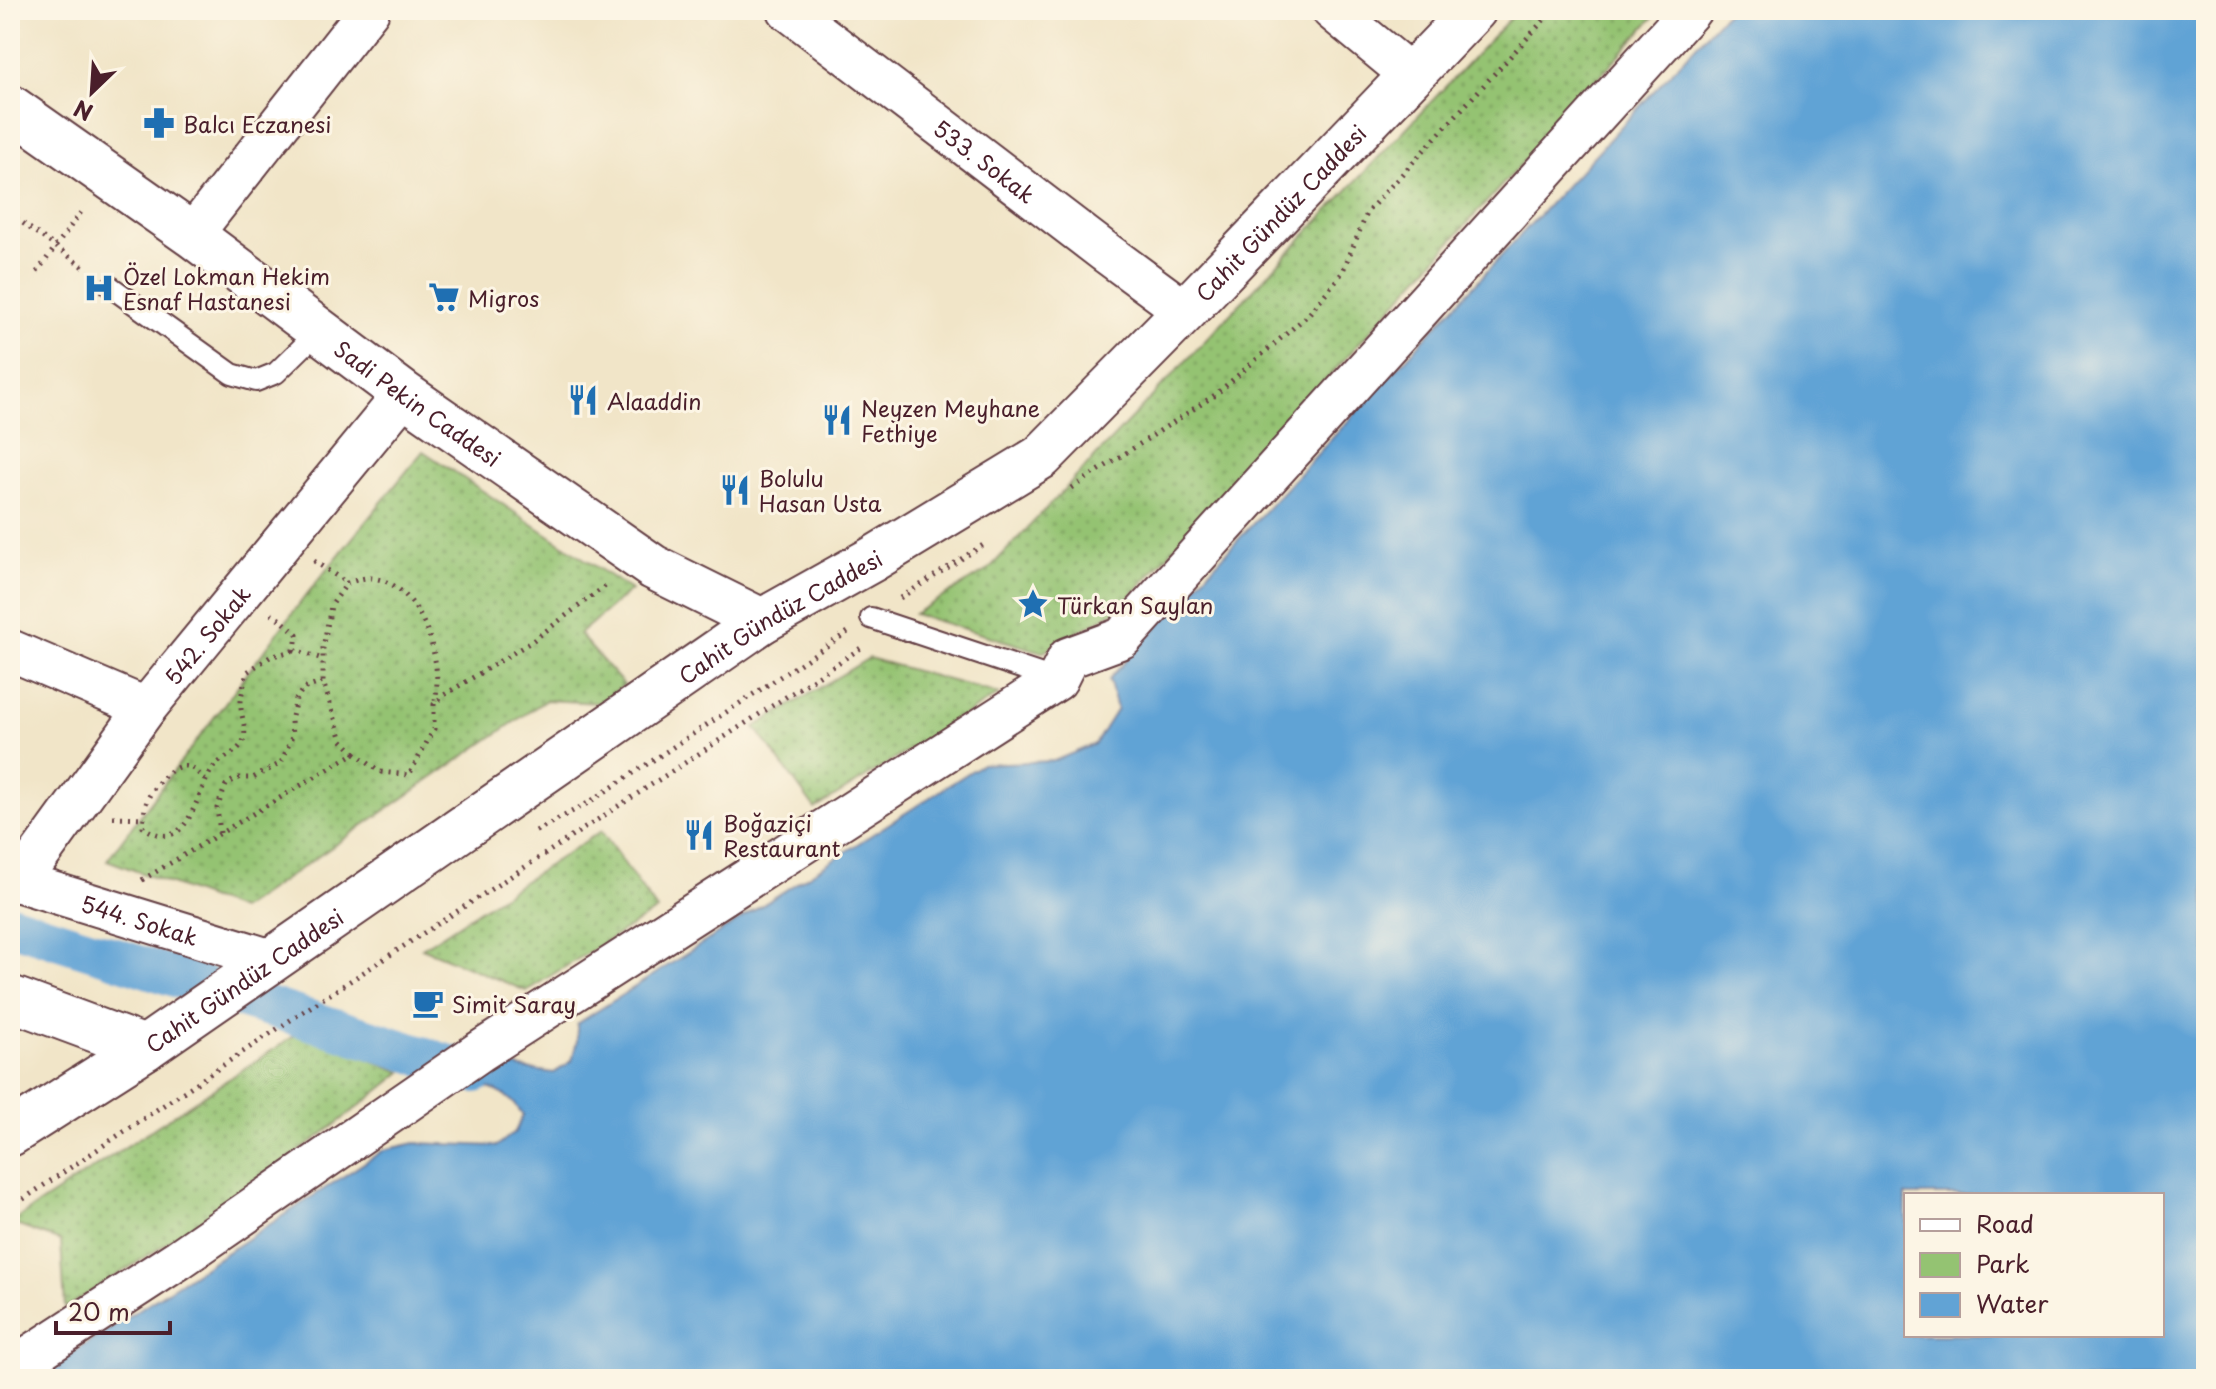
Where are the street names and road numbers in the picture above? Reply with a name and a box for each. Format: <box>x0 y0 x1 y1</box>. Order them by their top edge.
street label: 533. Sokak <box>927 111 1043 210</box>
street label: Cahit Gündüz Caddesi <box>1187 116 1373 308</box>
street label: Sadi Pekin Caddesi <box>328 331 508 473</box>
street label: Cahit Gündüz Caddesi <box>671 541 888 691</box>
street label: 542. Sokak <box>156 577 258 691</box>
street label: 544. Sokak <box>77 886 203 953</box>
street label: Cahit Gündüz Caddesi <box>138 900 349 1060</box>

